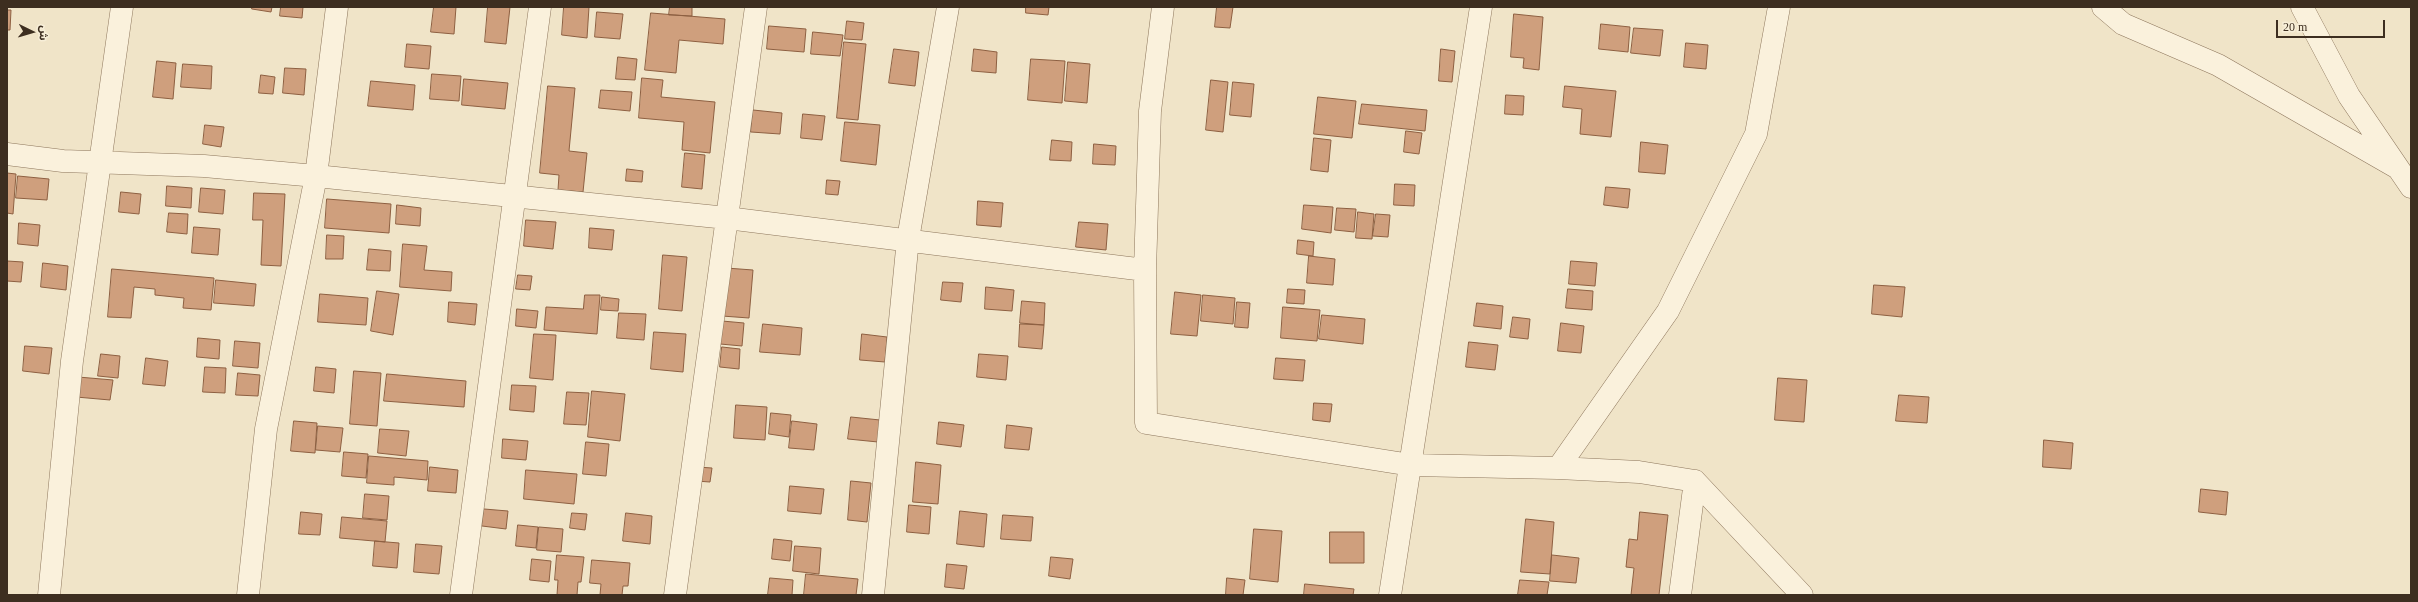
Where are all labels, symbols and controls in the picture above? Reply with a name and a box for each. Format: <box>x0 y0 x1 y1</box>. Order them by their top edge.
north arrow <box>12 12 52 52</box>
scale bar <box>2278 12 2387 38</box>
text: 20 m <box>2283 20 2307 34</box>
text: ش <box>37 25 51 41</box>

